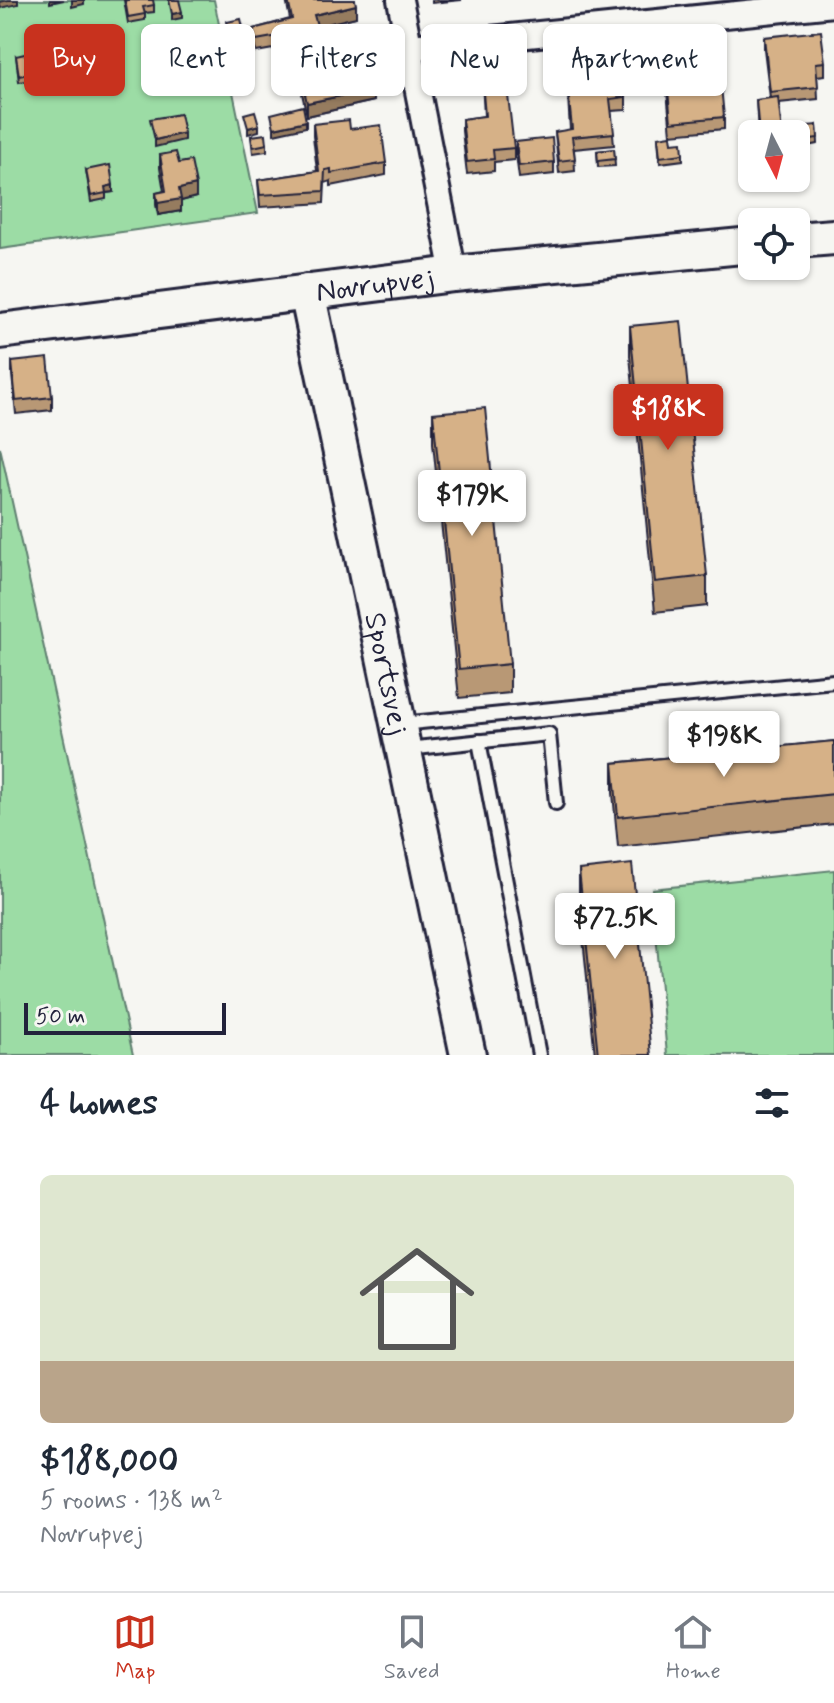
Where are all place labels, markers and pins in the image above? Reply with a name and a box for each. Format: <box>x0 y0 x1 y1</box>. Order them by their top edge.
pin: $188K <box>612 384 724 452</box>
pin: $179K <box>416 470 528 538</box>
pin: $198K <box>668 711 780 779</box>
pin: $72.5K <box>550 893 680 961</box>

